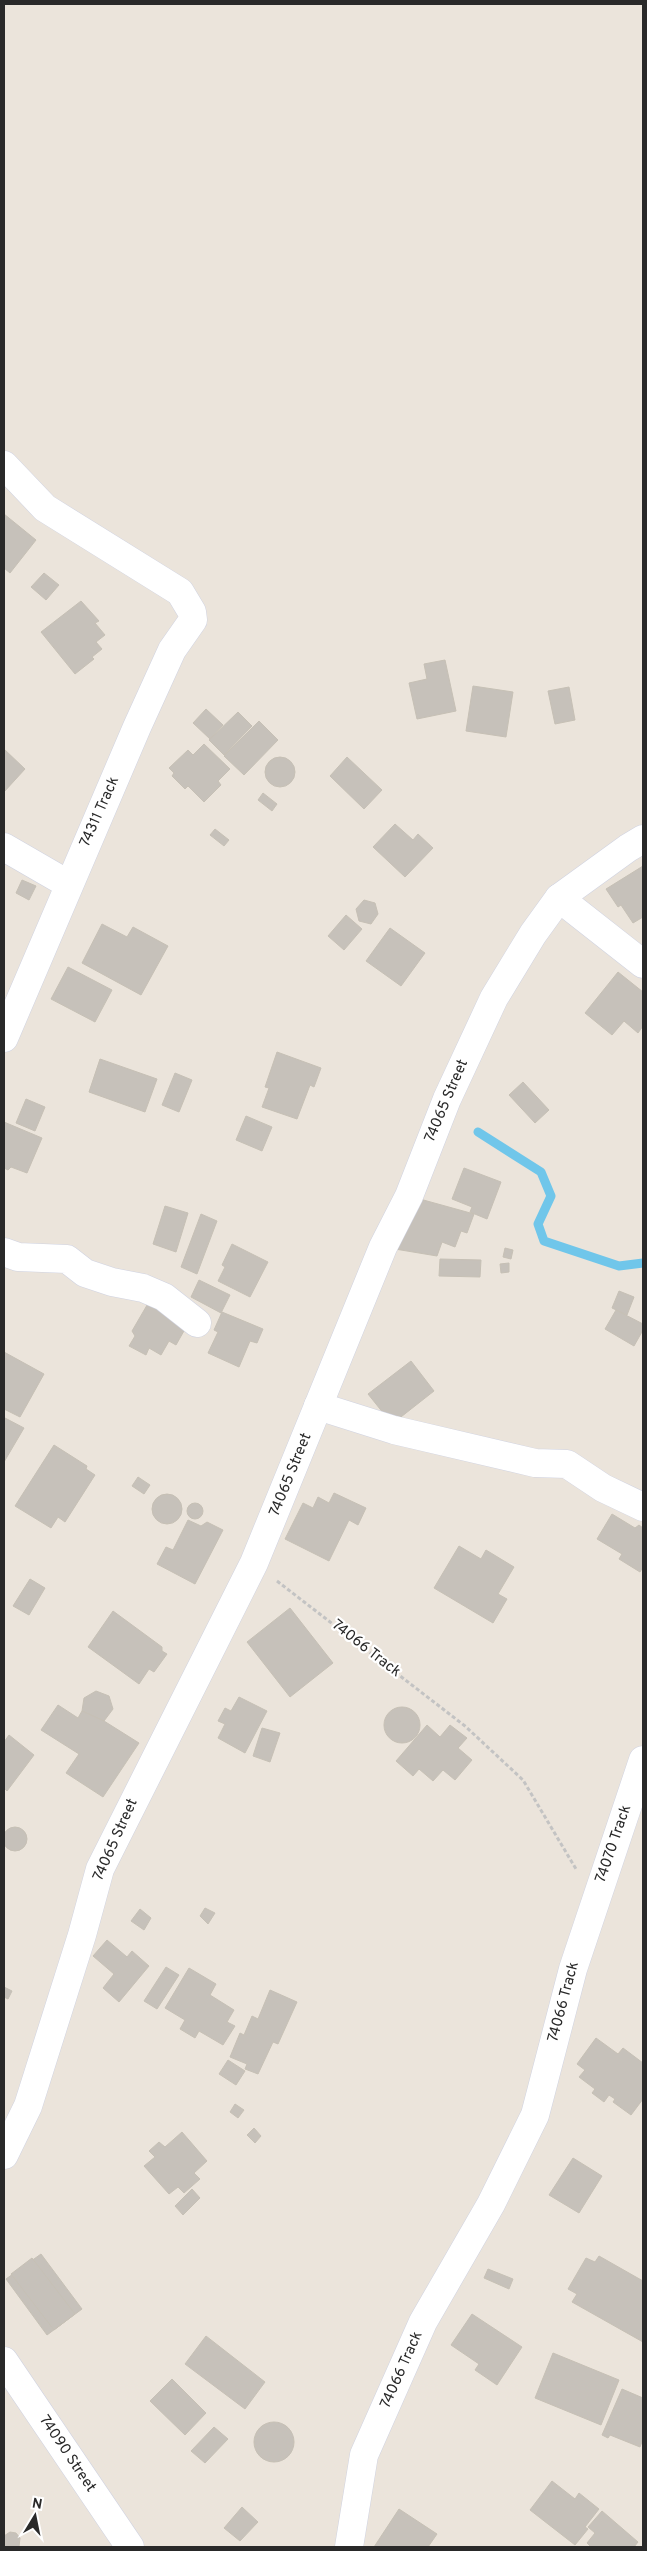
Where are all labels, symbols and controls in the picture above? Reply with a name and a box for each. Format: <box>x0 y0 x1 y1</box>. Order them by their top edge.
street label: 74311 Track <box>76 774 124 850</box>
street label: 74065 Street <box>421 1057 473 1145</box>
street label: 74065 Street <box>266 1430 316 1520</box>
street label: 74066 Track <box>328 1616 404 1682</box>
street label: 74065 Street <box>89 1796 143 1884</box>
street label: 74070 Track <box>592 1802 636 1886</box>
street label: 74066 Track <box>544 1960 584 2044</box>
street label: 74066 Track <box>377 2328 427 2412</box>
street label: 74090 Street <box>34 2412 100 2496</box>
north arrow <box>10 2491 60 2541</box>
text: N <box>31 2495 43 2514</box>

